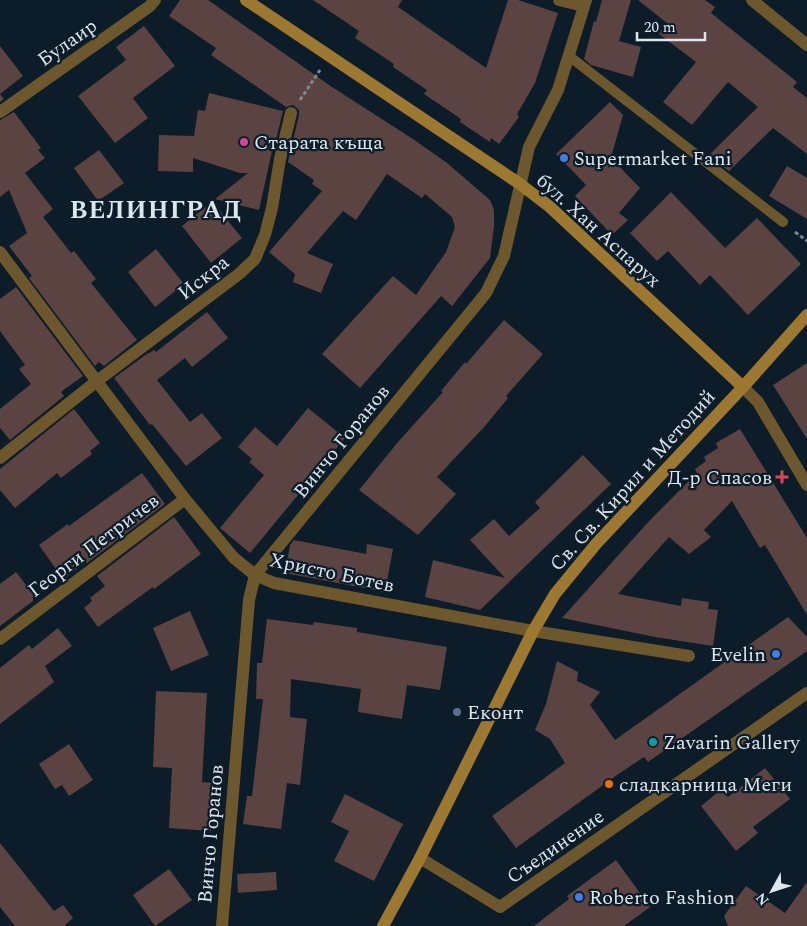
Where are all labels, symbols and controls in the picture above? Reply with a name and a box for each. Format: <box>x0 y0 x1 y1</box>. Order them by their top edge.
scale bar <box>637 10 704 42</box>
street label: Булаир <box>32 11 104 74</box>
text: 20 m <box>644 16 676 39</box>
place label: Старата къща <box>254 128 383 158</box>
marker: Старата къща <box>238 136 250 148</box>
place label: Supermarket Fani <box>574 144 732 174</box>
marker: Supermarket Fani <box>558 152 570 164</box>
street label: бул. Хан Аспарух <box>529 166 668 295</box>
district label: ВЕЛИНГРАД <box>70 192 242 230</box>
street label: Искра <box>171 248 236 308</box>
street label: Винчо Горанов <box>286 378 397 505</box>
street label: Св. Св. Кирил и Методий <box>543 383 723 578</box>
place label: Д-р Спасов <box>667 463 772 493</box>
marker: Д-р Спасов <box>776 471 788 483</box>
street label: Георги Петричев <box>22 486 166 605</box>
street label: Христо Ботев <box>267 545 397 601</box>
place label: Evelin <box>710 640 766 670</box>
marker: Evelin <box>770 648 782 660</box>
place label: Еконт <box>467 698 523 728</box>
marker: Еконт <box>451 706 463 718</box>
place label: Zavarin Gallery <box>663 728 801 758</box>
marker: Zavarin Gallery <box>647 736 659 748</box>
street label: Винчо Горанов <box>190 764 232 905</box>
place label: сладкарница Меги <box>619 770 792 800</box>
marker: сладкарница Меги <box>603 778 615 790</box>
street label: Съединение <box>500 802 611 892</box>
north arrow <box>747 866 797 916</box>
place label: Roberto Fashion <box>589 883 735 913</box>
text: N <box>751 888 774 910</box>
marker: Roberto Fashion <box>573 891 585 903</box>

